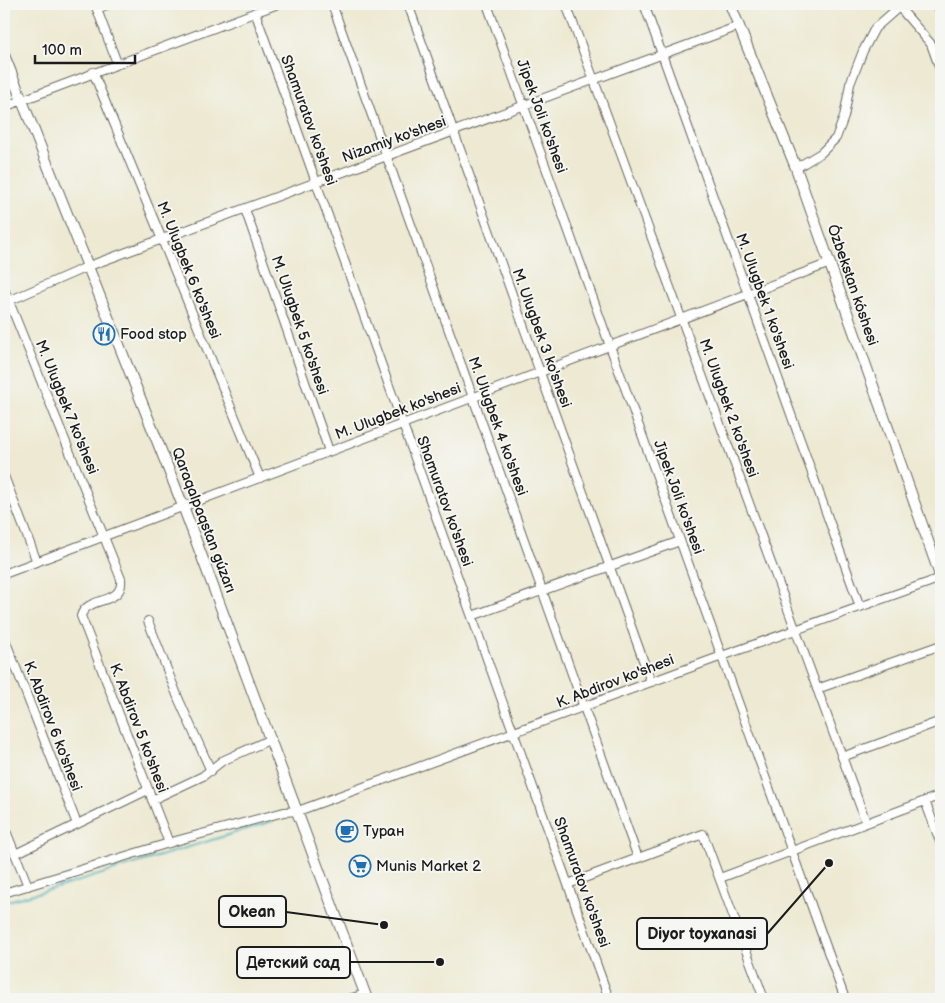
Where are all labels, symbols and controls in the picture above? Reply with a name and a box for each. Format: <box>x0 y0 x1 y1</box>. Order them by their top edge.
scale bar <box>35 32 135 64</box>
text: 100 m <box>42 41 82 60</box>
street label: Shamuratov ko'shesi <box>276 52 341 188</box>
street label: Jipek Joli ko'shesi <box>512 57 571 176</box>
street label: Nizamiy ko'shesi <box>340 112 449 167</box>
street label: M. Ulugbek 6 ko'shesi <box>152 199 225 342</box>
street label: Ózbekstan kóshesi <box>823 222 882 348</box>
street label: M. Ulugbek 1 ko'shesi <box>731 231 798 372</box>
street label: M. Ulugbek 5 ko'shesi <box>267 253 332 397</box>
street label: M. Ulugbek 3 ko'shesi <box>508 266 576 410</box>
restaurant icon: Food stop <box>92 322 116 346</box>
place label: Food stop <box>120 325 187 344</box>
street label: M. Ulugbek 2 ko'shesi <box>695 336 762 480</box>
street label: M. Ulugbek 7 ko'shesi <box>31 337 102 477</box>
street label: M. Ulugbek 4 ko'shesi <box>464 354 532 498</box>
street label: M. Ulugbek ko'shesi <box>333 379 464 444</box>
street label: Shamuratov ko'shesi <box>412 433 477 569</box>
street label: Jipek Joli ko'shesi <box>649 438 708 557</box>
street label: Qaraqalpaqstan gúzarı <box>167 445 240 596</box>
street label: K. Abdirov ko'shesi <box>554 650 677 713</box>
street label: K. Abdirov 6 ko'shesi <box>19 658 86 794</box>
street label: K. Abdirov 5 ko'shesi <box>105 661 172 796</box>
street label: Shamuratov ko'shesi <box>549 814 614 950</box>
cafe icon: Туран <box>335 819 359 843</box>
place label: Туран <box>363 822 404 841</box>
supermarket icon: Munis Market 2 <box>348 854 372 878</box>
place label: Munis Market 2 <box>376 857 481 876</box>
callout: Okean <box>219 896 286 927</box>
text: Okean <box>228 903 276 922</box>
callout: Diyor toyxanasi <box>637 918 767 949</box>
text: Diyor toyxanasi <box>647 925 757 944</box>
callout: Детский сад <box>237 947 350 978</box>
text: Детский сад <box>246 954 340 973</box>

